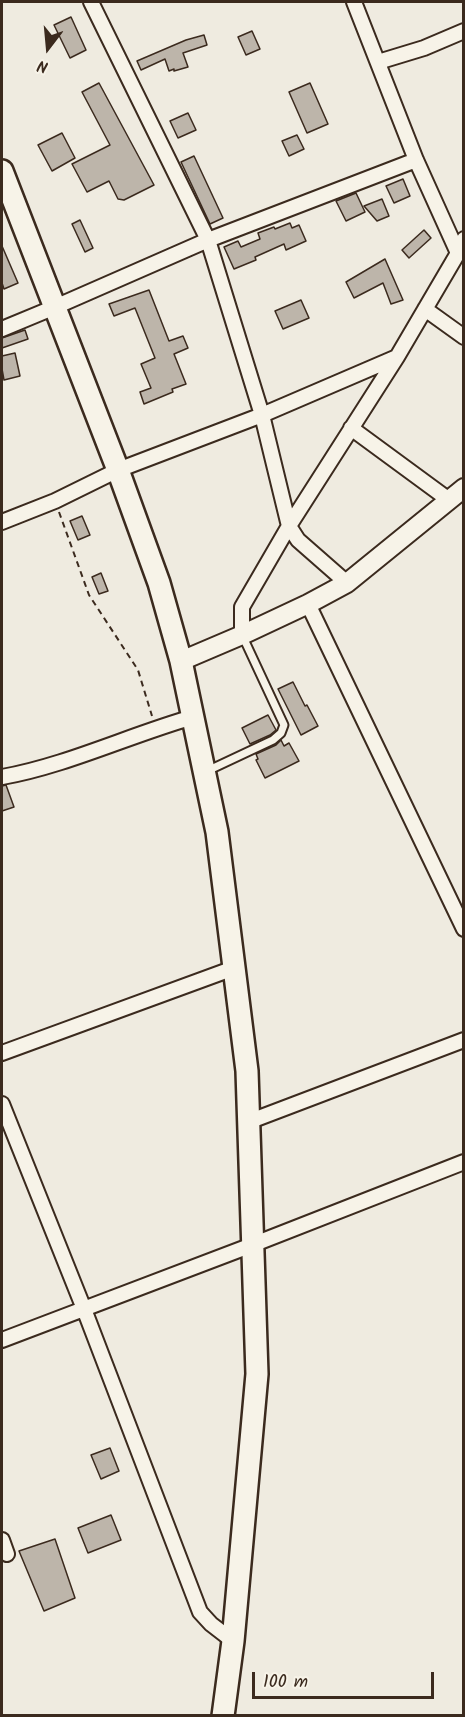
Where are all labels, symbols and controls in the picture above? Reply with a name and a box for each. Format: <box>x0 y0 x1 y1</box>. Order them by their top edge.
north arrow <box>18 18 78 78</box>
text: N <box>35 52 51 79</box>
scale bar <box>255 1660 436 1698</box>
text: 100 m <box>263 1668 308 1697</box>

